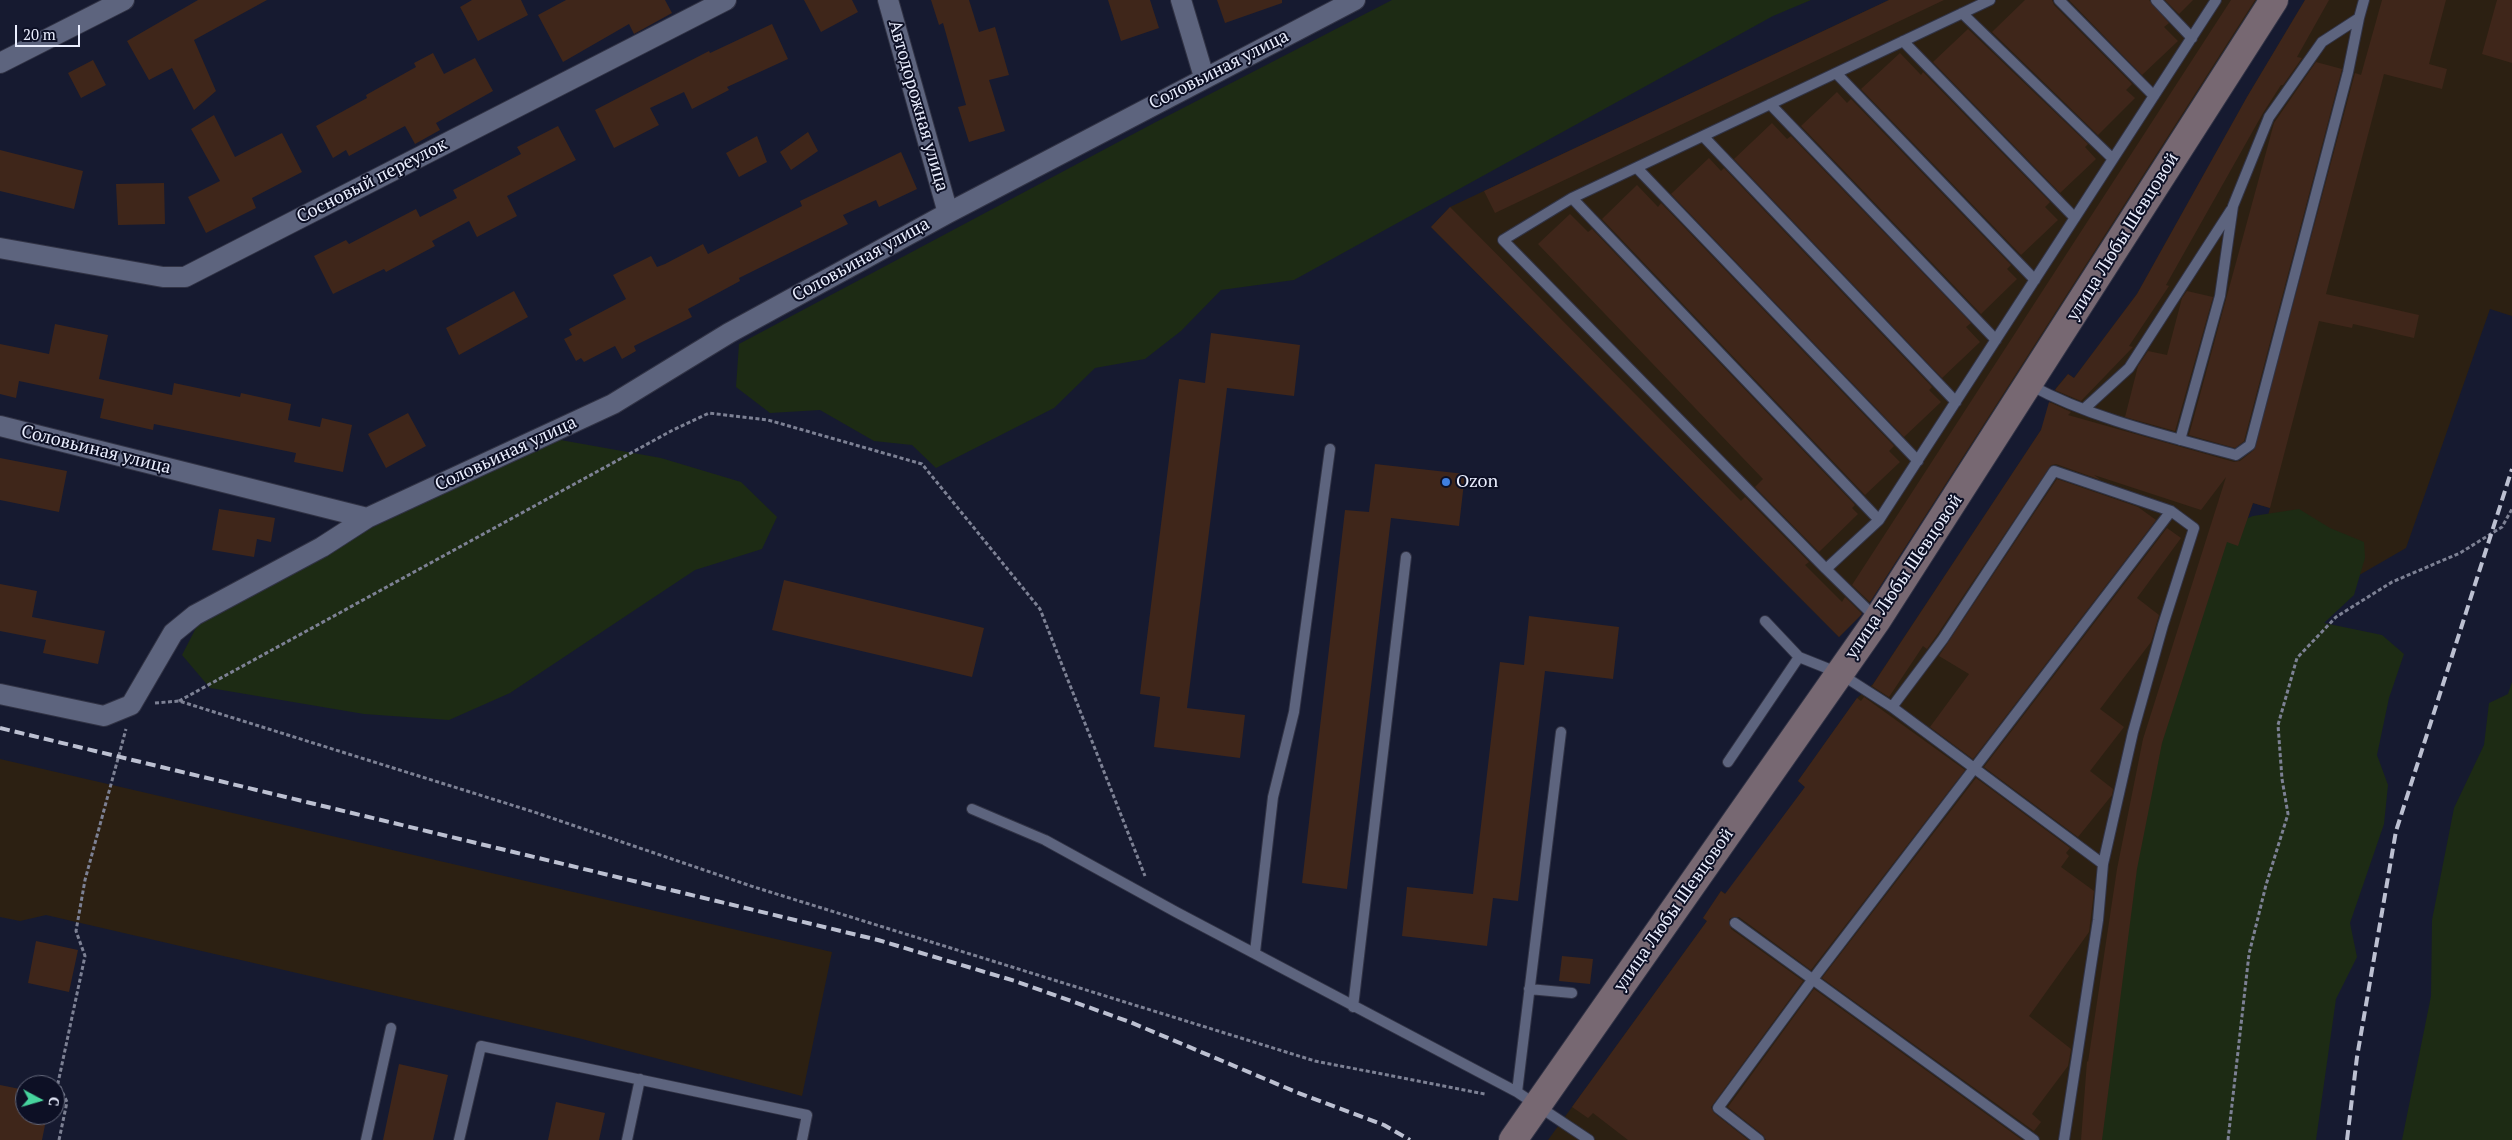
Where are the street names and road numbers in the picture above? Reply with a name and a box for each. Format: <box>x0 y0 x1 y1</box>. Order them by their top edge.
street label: Автодорожная улица <box>883 18 953 194</box>
street label: Соловьиная улица <box>1146 25 1292 115</box>
street label: Сосновый переулок <box>293 134 451 228</box>
street label: улица Любы Шевцовой <box>2062 149 2184 325</box>
street label: Соловьиная улица <box>789 213 933 307</box>
street label: Соловьиная улица <box>432 412 580 496</box>
street label: Соловьиная улица <box>19 421 173 479</box>
street label: улица Любы Шевцовой <box>1841 490 1967 664</box>
street label: улица Любы Шевцовой <box>1609 824 1739 996</box>

